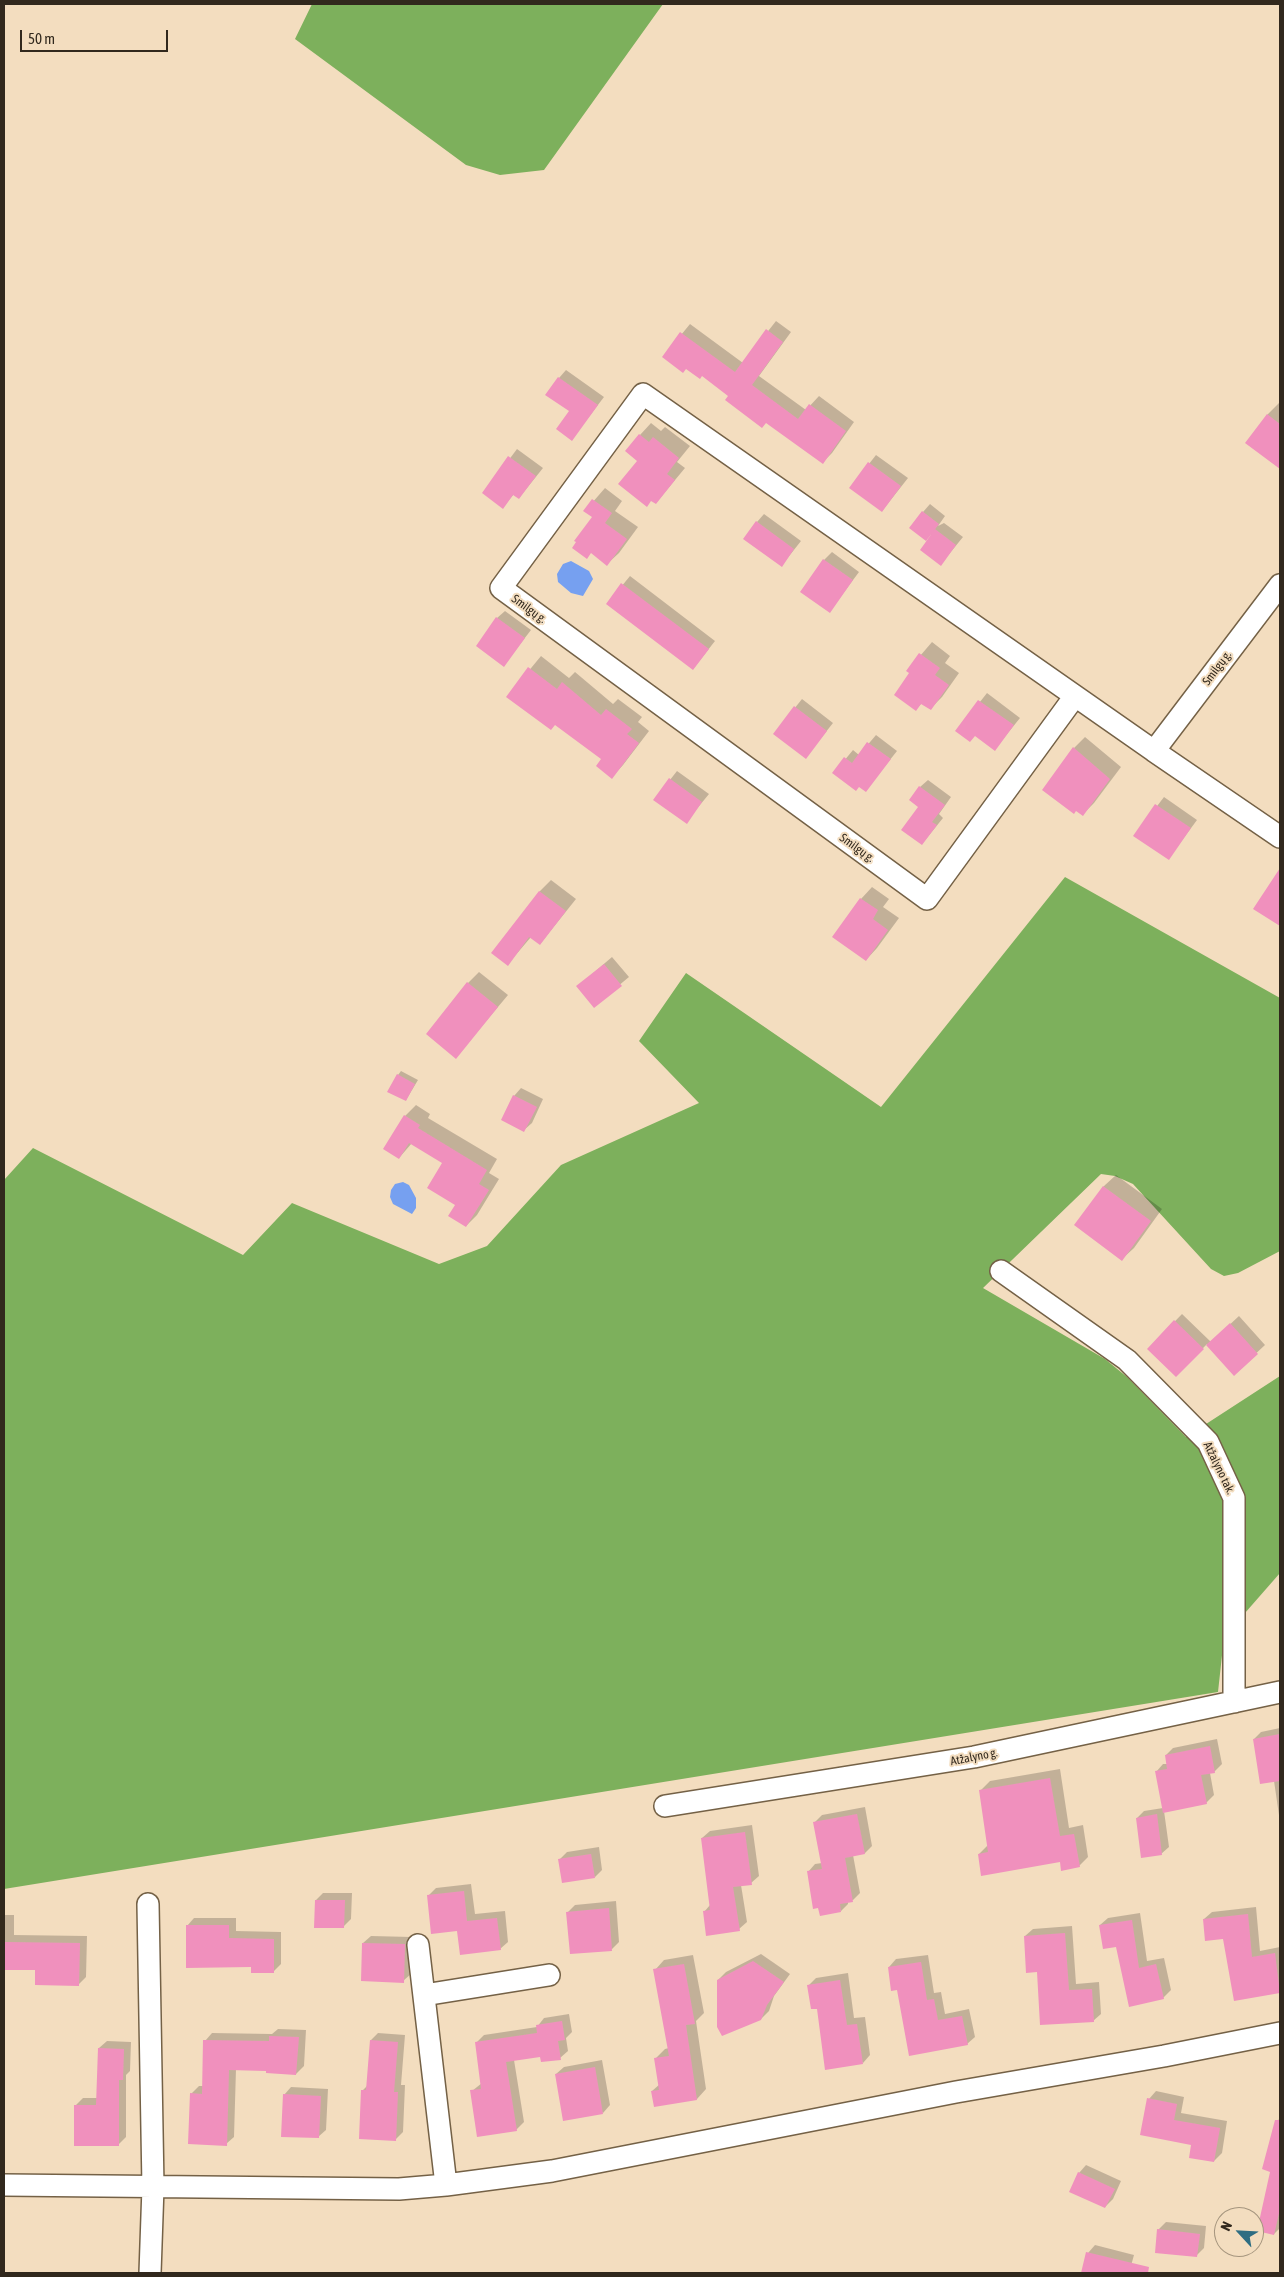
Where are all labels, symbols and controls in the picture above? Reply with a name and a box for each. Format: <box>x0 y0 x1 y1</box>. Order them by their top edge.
scale bar <box>22 20 170 52</box>
text: 50 m <box>28 30 55 47</box>
street label: Smilgų g. <box>509 592 549 626</box>
street label: Smilgų g. <box>1199 648 1235 688</box>
street label: Smilgų g. <box>837 831 877 865</box>
street label: Atžalyno tak. <box>1200 1439 1238 1497</box>
street label: Atžalyno g. <box>949 1745 999 1769</box>
north arrow <box>1214 2207 1264 2257</box>
text: N <box>1217 2219 1235 2233</box>

